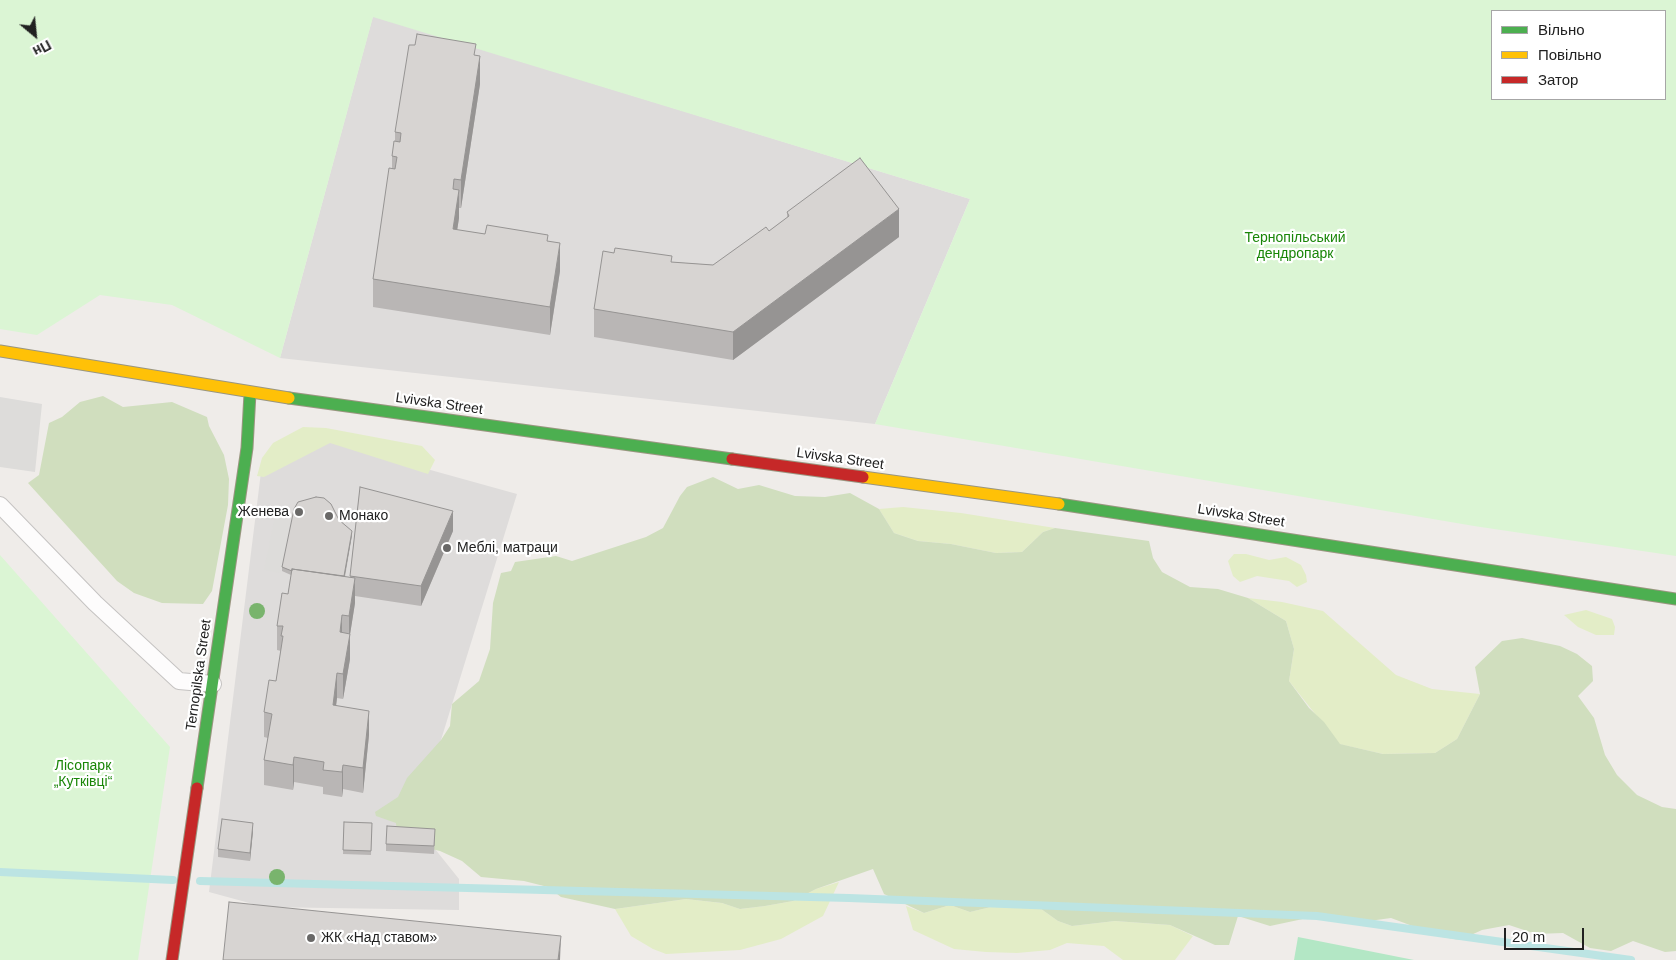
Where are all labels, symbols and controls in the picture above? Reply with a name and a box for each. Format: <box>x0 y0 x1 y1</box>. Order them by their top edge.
north arrow <box>10 10 60 60</box>
legend <box>1491 10 1666 100</box>
text: Вільно <box>1538 21 1585 38</box>
text: Пн <box>30 37 54 60</box>
text: Повільно <box>1538 46 1602 63</box>
text: Затор <box>1538 71 1578 88</box>
park label: Тернопільський дендропарк <box>1244 230 1346 262</box>
street label: Lvivska Street <box>394 390 484 418</box>
street label: Lvivska Street <box>795 445 885 473</box>
street label: Lvivska Street <box>1196 501 1286 531</box>
place label: Женева <box>238 504 289 520</box>
marker: Женева <box>293 506 305 518</box>
place label: Монако <box>339 508 388 524</box>
marker: Монако <box>323 510 335 522</box>
place label: Меблі, матраци <box>457 540 558 556</box>
marker: Меблі, матраци <box>441 542 453 554</box>
street label: Ternopilska Street <box>183 618 215 732</box>
park label: Лісопарк „Кутківці“ <box>54 758 112 790</box>
scale bar <box>1506 918 1586 950</box>
text: 20 m <box>1512 928 1545 945</box>
place label: ЖК «Над ставом» <box>321 930 437 946</box>
marker: ЖК «Над ставом» <box>305 932 317 944</box>

